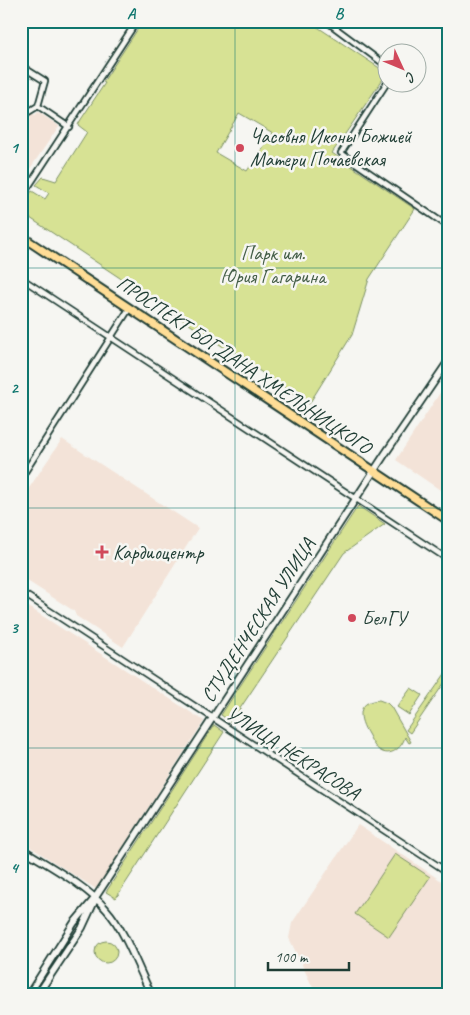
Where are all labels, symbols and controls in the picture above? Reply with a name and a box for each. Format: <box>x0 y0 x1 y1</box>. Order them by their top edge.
text: A <box>127 4 137 24</box>
text: B <box>335 4 345 24</box>
north arrow <box>378 42 428 92</box>
text: С <box>401 68 419 87</box>
place label: Часовня Иконы Божией Матери Почаевская <box>250 124 413 172</box>
text: 1 <box>10 138 19 158</box>
marker: Часовня Иконы Божией Матери Почаевская <box>234 142 246 154</box>
park label: Парк им. Юрия Гагарина <box>221 241 327 289</box>
street label: ПРОСПЕКТ БОГДАНА ХМЕЛЬНИЦКОГО <box>112 270 378 461</box>
text: 2 <box>10 378 19 398</box>
street label: СТУДЕНЧЕСКАЯ УЛИЦА <box>196 533 321 707</box>
place label: Кардиоцентр <box>113 540 205 565</box>
marker: Кардиоцентр <box>95 545 109 559</box>
place label: БелГУ <box>362 606 409 631</box>
marker: БелГУ <box>346 612 358 624</box>
text: 3 <box>10 618 19 638</box>
street label: УЛИЦА НЕКРАСОВА <box>222 701 365 806</box>
text: 4 <box>10 858 19 878</box>
scale bar <box>268 940 349 972</box>
text: 100 m <box>275 948 309 967</box>

